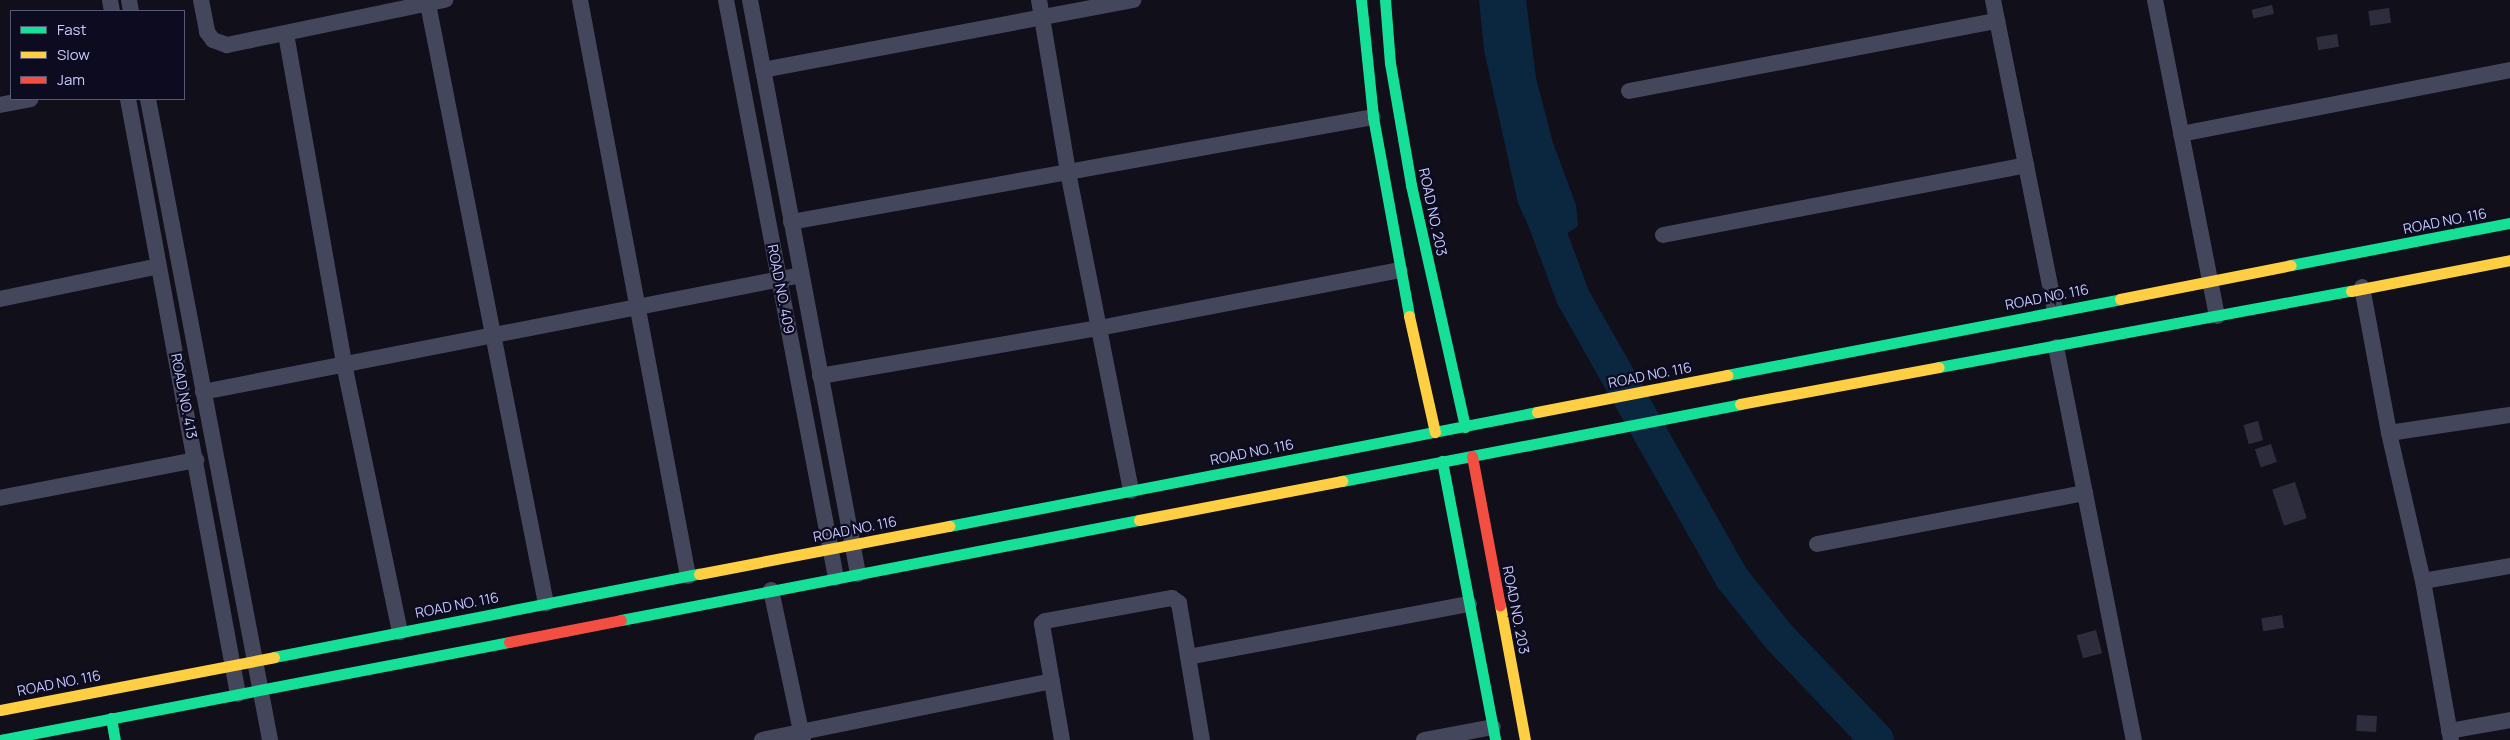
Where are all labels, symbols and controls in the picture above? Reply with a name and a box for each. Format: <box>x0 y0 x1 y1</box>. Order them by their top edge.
legend <box>10 10 185 100</box>
text: Fast <box>57 19 86 40</box>
text: Slow <box>57 44 90 65</box>
text: Jam <box>57 69 85 90</box>
street label: ROAD NO. 203 <box>1415 167 1451 257</box>
street label: ROAD NO. 116 <box>2402 205 2488 237</box>
street label: ROAD NO. 409 <box>764 243 798 335</box>
street label: ROAD NO. 116 <box>2004 281 2090 313</box>
street label: ROAD NO. 413 <box>167 352 201 440</box>
street label: ROAD NO. 116 <box>1607 359 1693 391</box>
street label: ROAD NO. 116 <box>1209 436 1295 468</box>
street label: ROAD NO. 116 <box>812 513 898 545</box>
street label: ROAD NO. 203 <box>1499 565 1533 655</box>
street label: ROAD NO. 116 <box>414 589 500 621</box>
street label: ROAD NO. 116 <box>16 667 102 699</box>

